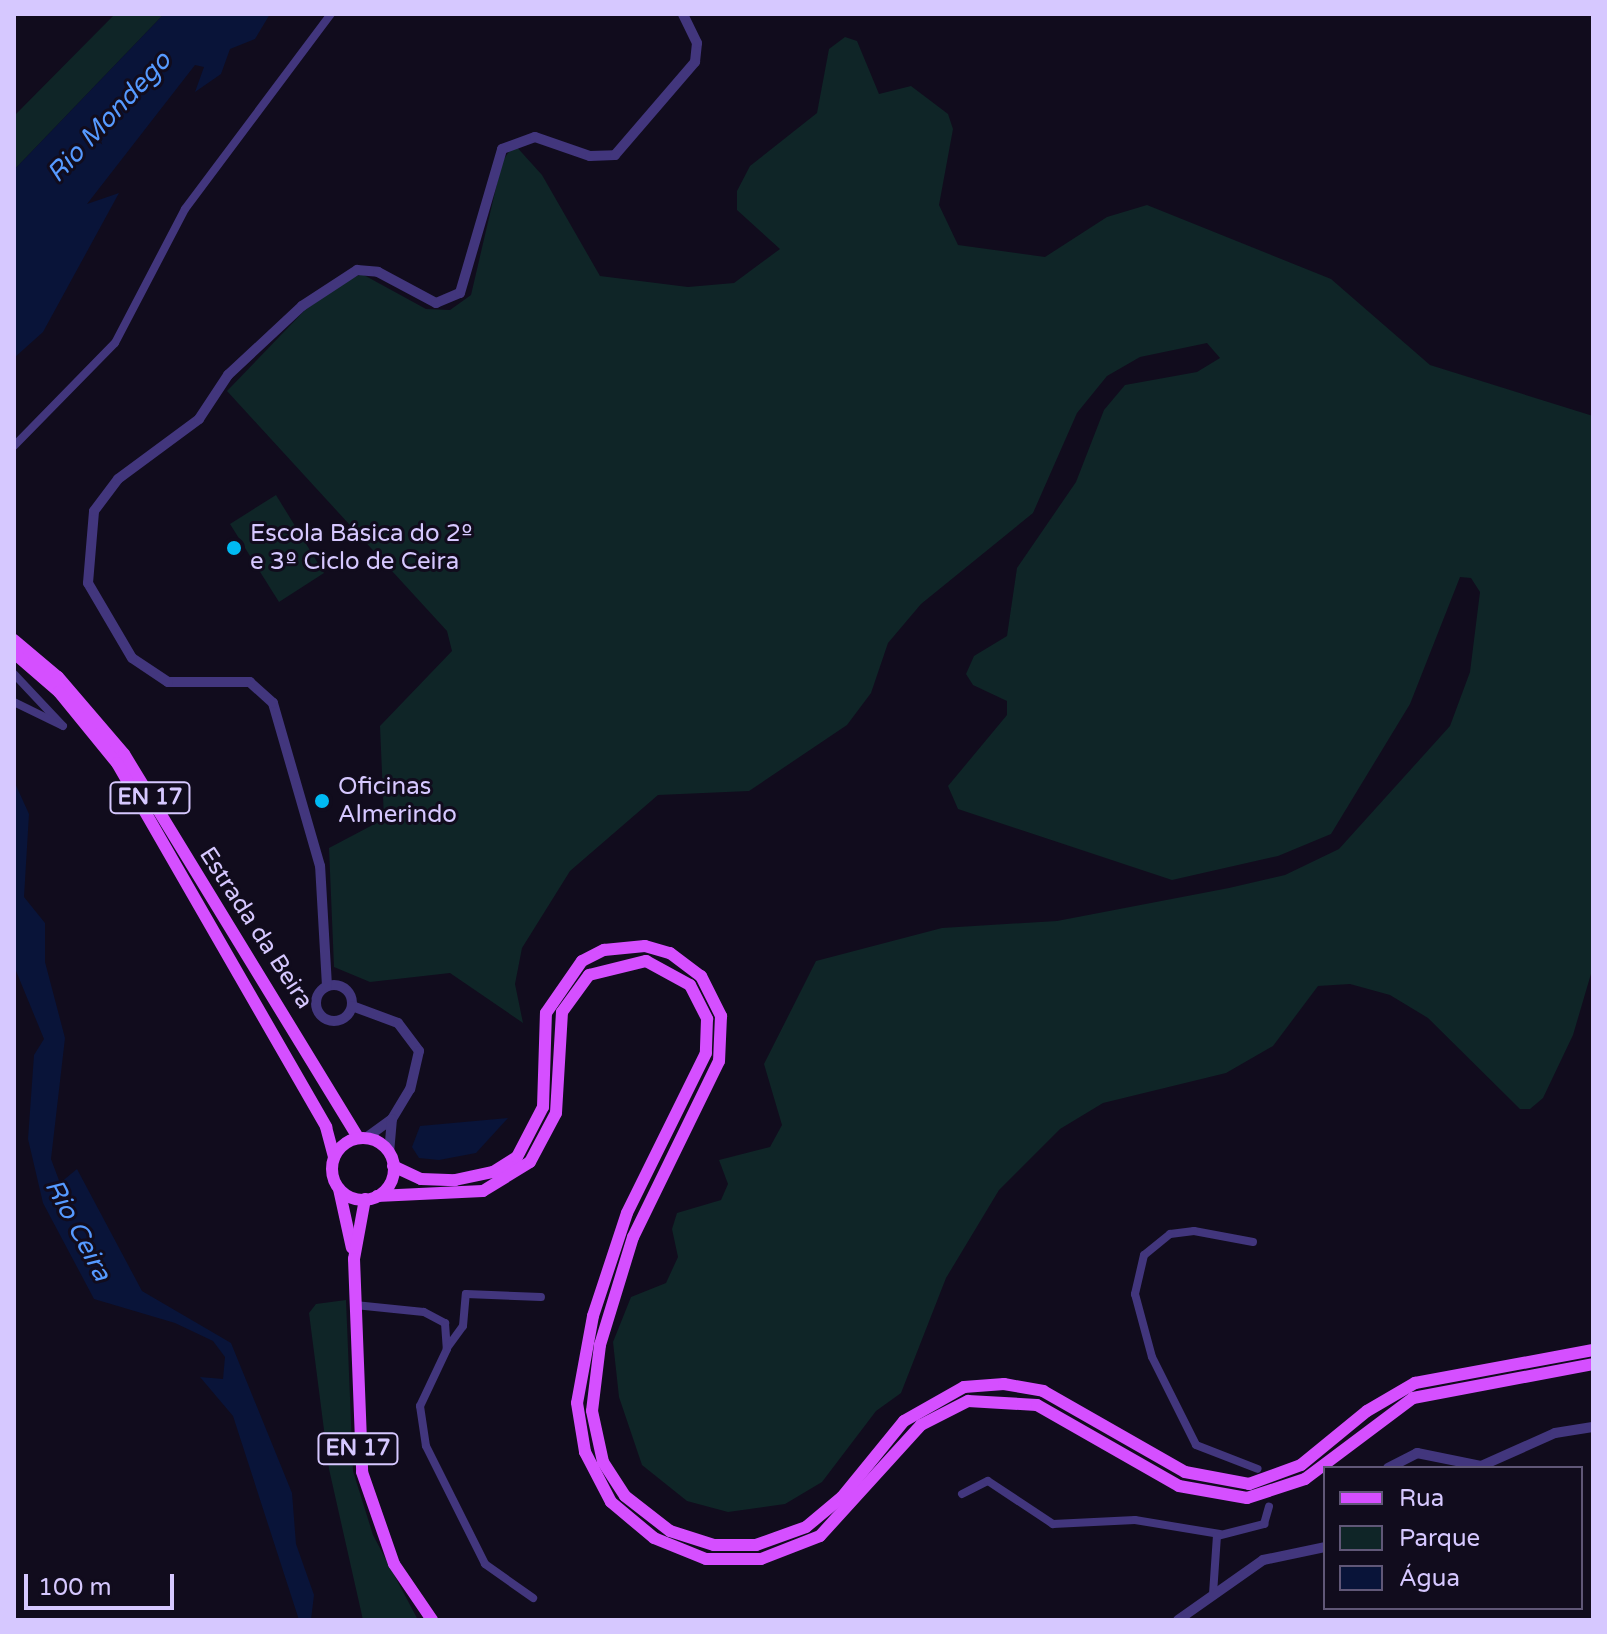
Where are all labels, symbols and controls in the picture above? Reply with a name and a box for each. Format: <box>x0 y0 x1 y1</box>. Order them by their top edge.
water label: Rio Mondego <box>41 45 177 189</box>
place label: Escola Básica do 2º e 3º Ciclo de Ceira <box>250 520 473 576</box>
marker: Escola Básica do 2º e 3º Ciclo de Ceira <box>225 539 243 557</box>
place label: Oficinas Almerindo <box>338 773 457 829</box>
road number: EN 17 <box>108 780 192 816</box>
marker: Oficinas Almerindo <box>313 792 331 810</box>
street label: Estrada da Beira <box>193 842 319 1014</box>
water label: Rio Ceira <box>38 1174 118 1286</box>
road number: EN 17 <box>316 1431 400 1467</box>
legend <box>1323 1466 1583 1610</box>
text: Rua <box>1399 1484 1444 1513</box>
text: Parque <box>1399 1524 1480 1553</box>
scale bar <box>28 1558 178 1608</box>
text: Água <box>1399 1564 1460 1593</box>
text: 100 m <box>38 1573 112 1602</box>

